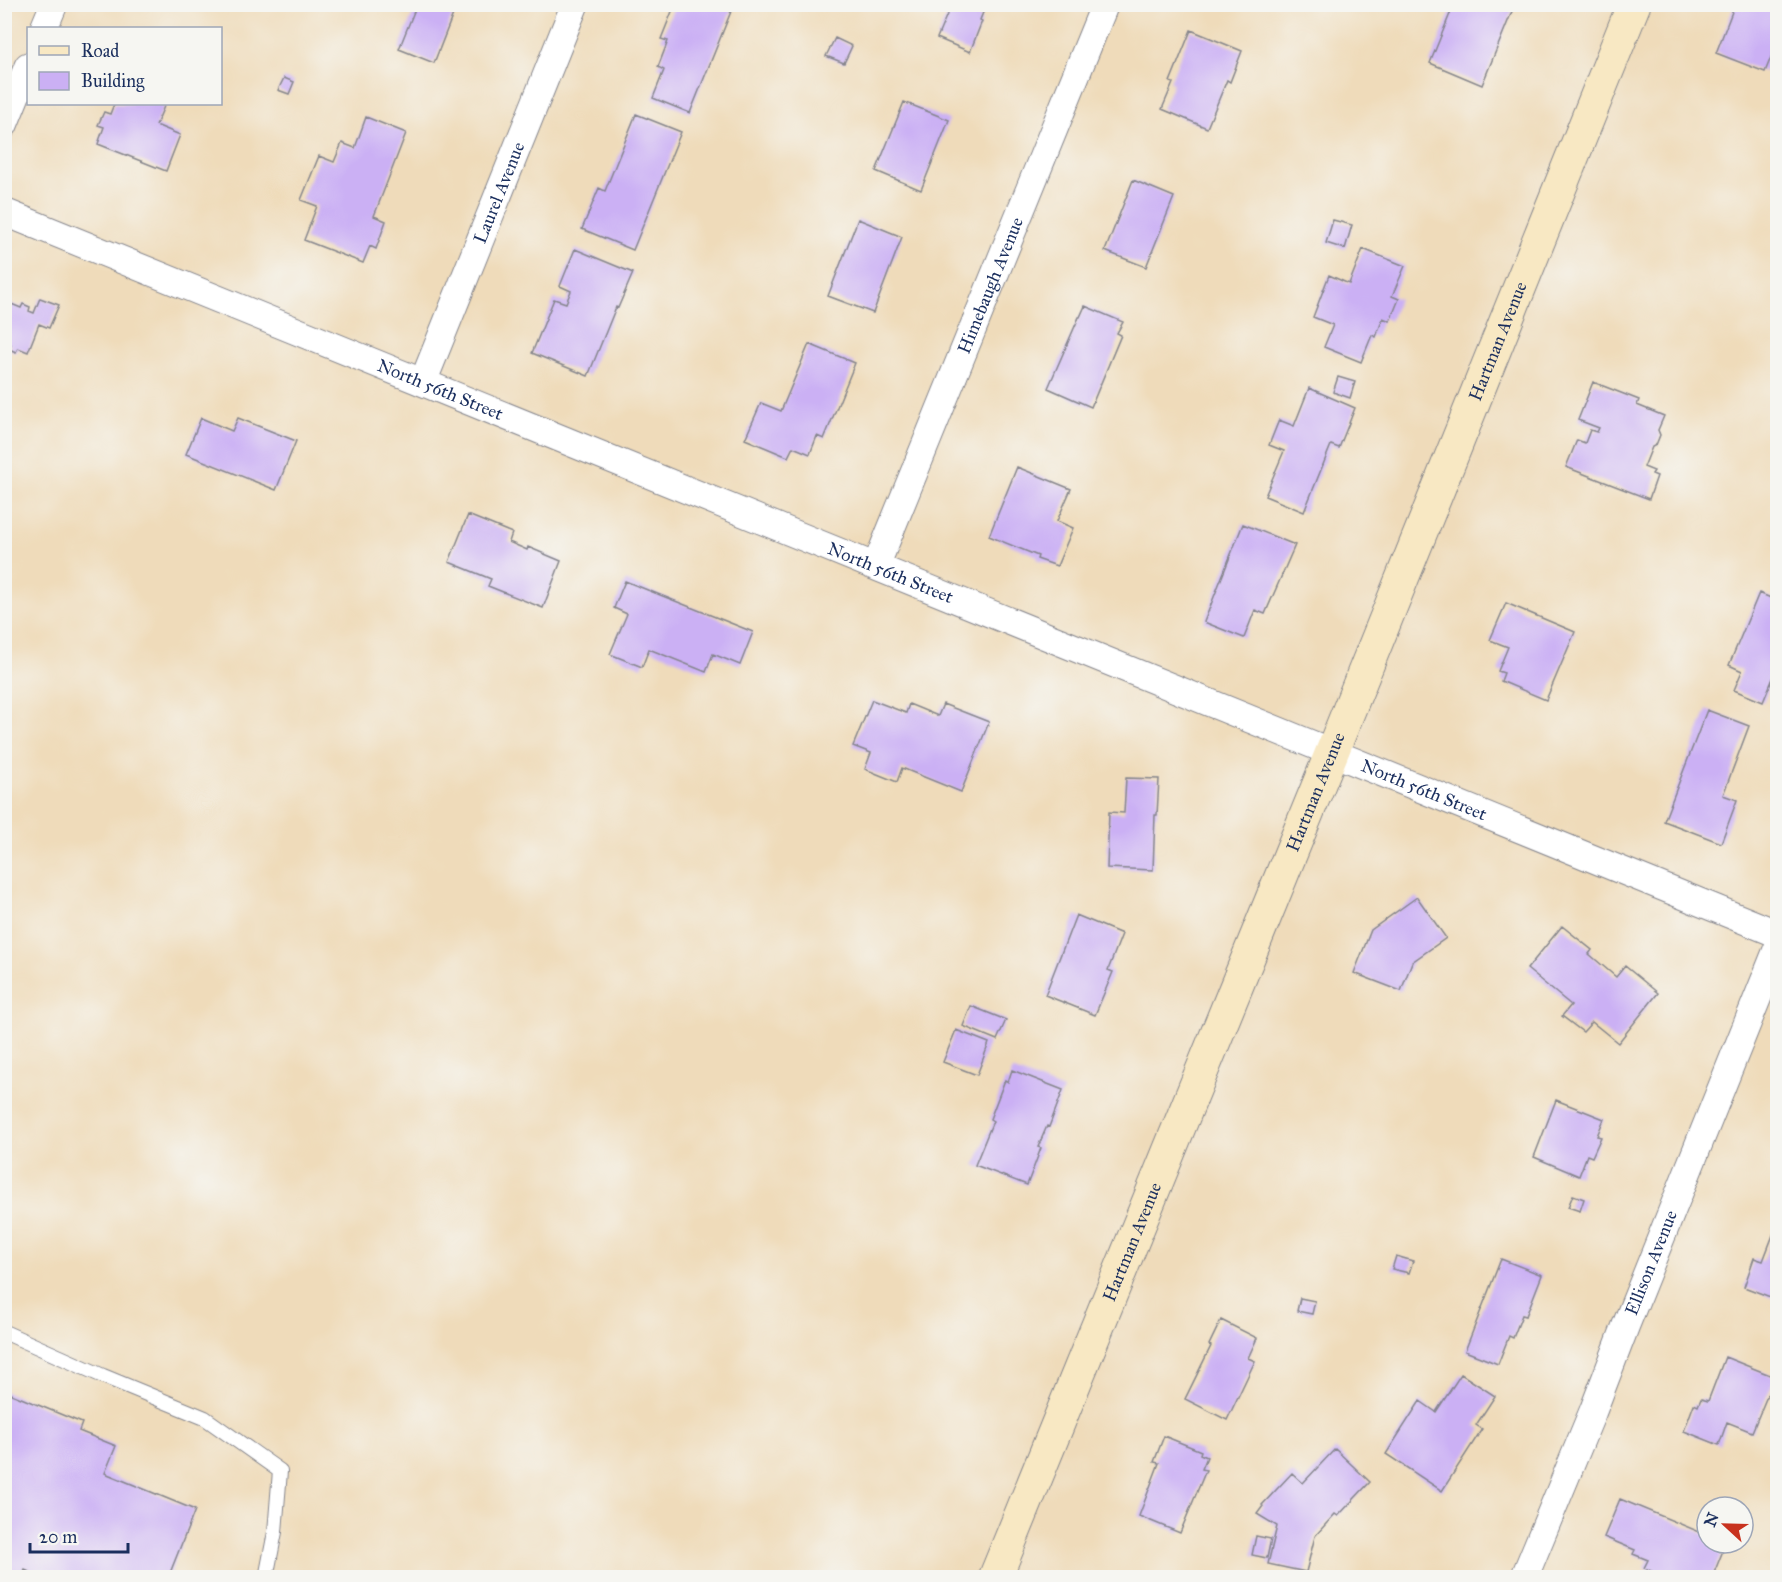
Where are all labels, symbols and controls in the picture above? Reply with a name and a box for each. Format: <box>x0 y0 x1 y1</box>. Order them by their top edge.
legend <box>27 27 222 105</box>
text: Road <box>81 40 119 62</box>
text: Building <box>81 70 145 93</box>
street label: Laurel Avenue <box>469 139 529 247</box>
street label: Himebaugh Avenue <box>953 214 1028 357</box>
street label: Hartman Avenue <box>1464 278 1532 404</box>
street label: North 56th Street <box>374 354 507 425</box>
street label: North 56th Street <box>824 537 957 608</box>
street label: Hartman Avenue <box>1282 729 1350 855</box>
street label: North 56th Street <box>1358 754 1491 826</box>
street label: Hartman Avenue <box>1098 1179 1166 1305</box>
street label: Ellison Avenue <box>1620 1207 1682 1318</box>
north arrow <box>1695 1495 1755 1555</box>
text: N <box>1700 1509 1723 1529</box>
scale bar <box>30 1516 128 1554</box>
text: 20 m <box>39 1526 77 1548</box>

